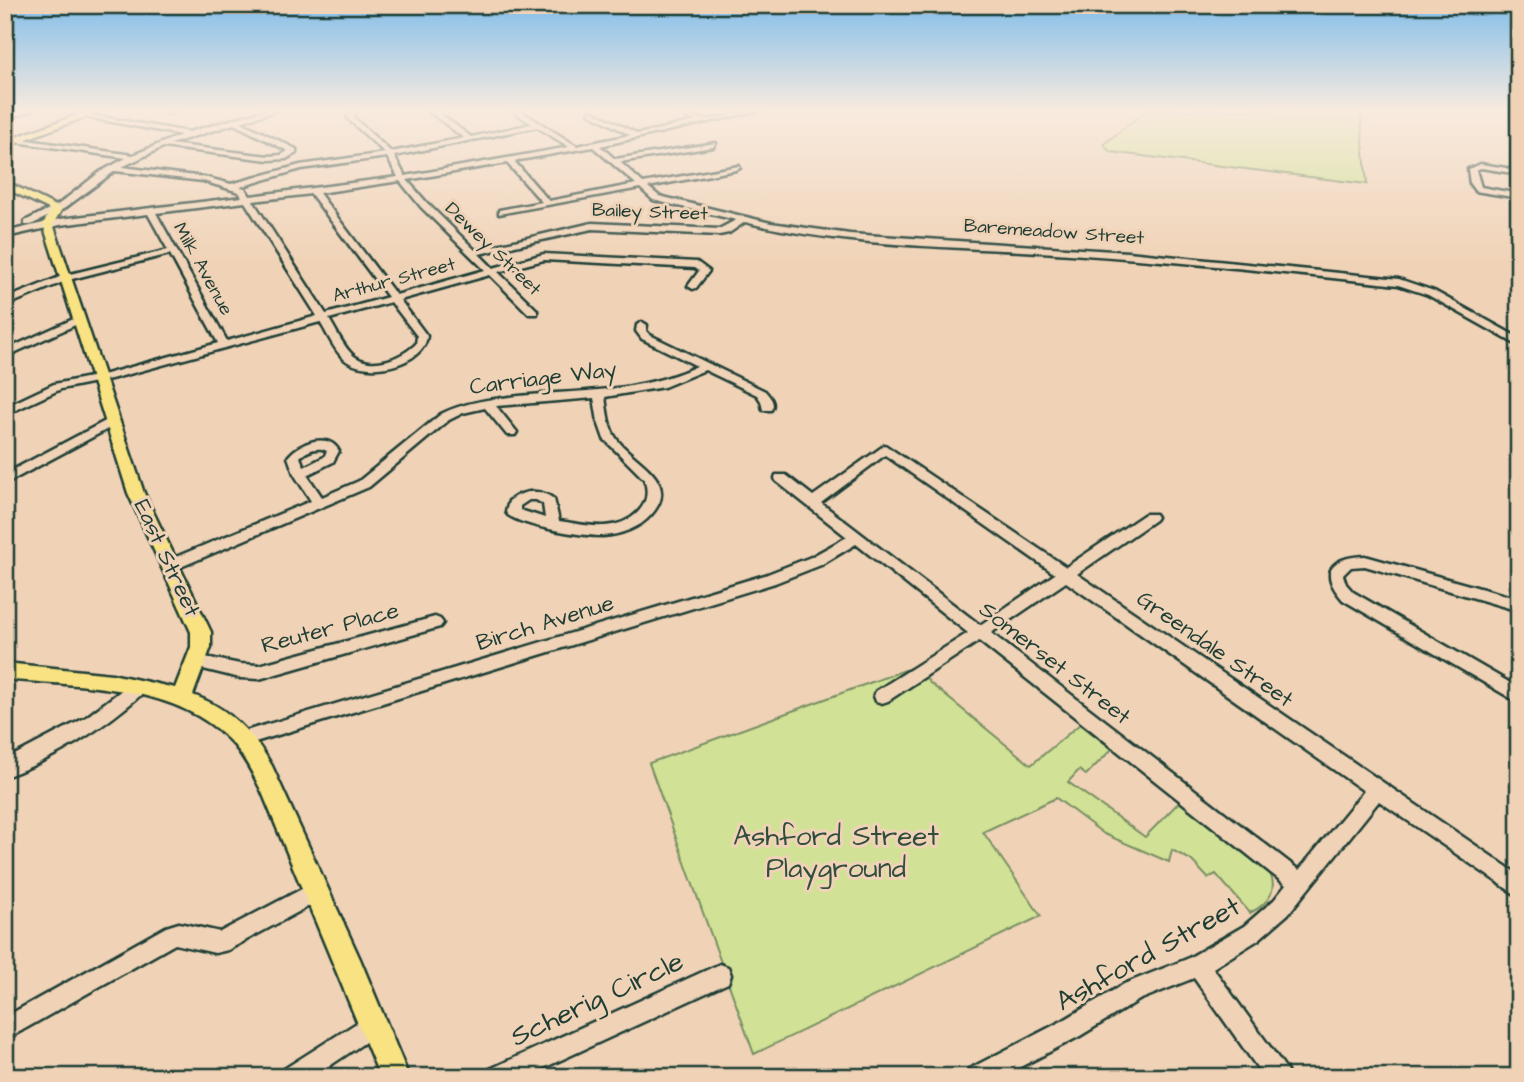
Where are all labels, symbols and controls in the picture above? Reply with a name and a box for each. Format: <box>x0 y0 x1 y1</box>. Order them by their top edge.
street label: Dewey Street <box>438 196 548 303</box>
street label: Bailey Street <box>592 196 709 229</box>
street label: Baremeadow Street <box>963 212 1145 252</box>
street label: Milk Avenue <box>166 218 240 320</box>
street label: Arthur Street <box>330 251 459 309</box>
street label: Carriage Way <box>468 353 619 404</box>
street label: East Street <box>126 494 208 623</box>
street label: Greendale Street <box>1130 583 1300 715</box>
street label: Birch Avenue <box>472 587 618 659</box>
street label: Reuter Place <box>258 594 402 662</box>
street label: Somerset Street <box>973 594 1138 733</box>
park label: Ashford Street Playground <box>733 817 939 890</box>
street label: Ashford Street <box>1049 887 1248 1021</box>
street label: Scherig Circle <box>504 942 690 1057</box>

